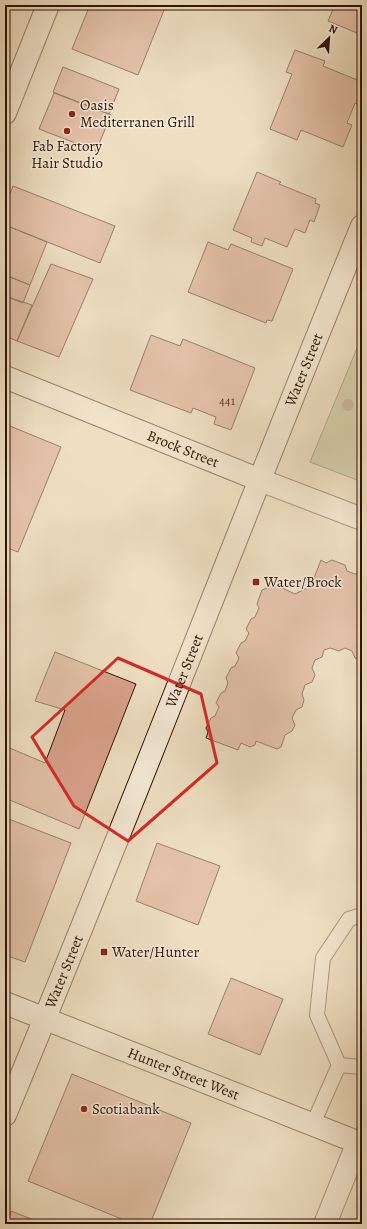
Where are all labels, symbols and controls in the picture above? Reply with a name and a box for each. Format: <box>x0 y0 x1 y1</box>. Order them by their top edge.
north arrow <box>309 18 349 58</box>
text: N <box>326 21 340 38</box>
place label: Oasis Mediterranen Grill <box>80 95 195 132</box>
marker: Oasis Mediterranen Grill <box>67 109 77 119</box>
marker: Fab Factory Hair Studio <box>62 126 72 136</box>
place label: Fab Factory Hair Studio <box>31 136 103 173</box>
street label: Water Street <box>280 330 327 410</box>
house number: 441 <box>219 392 236 409</box>
street label: Brock Street <box>144 425 222 472</box>
place label: Water/Brock <box>263 572 342 592</box>
marker: Water/Brock <box>251 577 261 587</box>
street label: Water Street <box>160 631 208 711</box>
street label: Water Street <box>40 932 88 1012</box>
place label: Water/Hunter <box>111 942 199 962</box>
marker: Water/Hunter <box>99 947 109 957</box>
street label: Hunter Street West <box>125 1042 242 1105</box>
place label: Scotiabank <box>92 1099 160 1119</box>
marker: Scotiabank <box>79 1104 89 1114</box>

